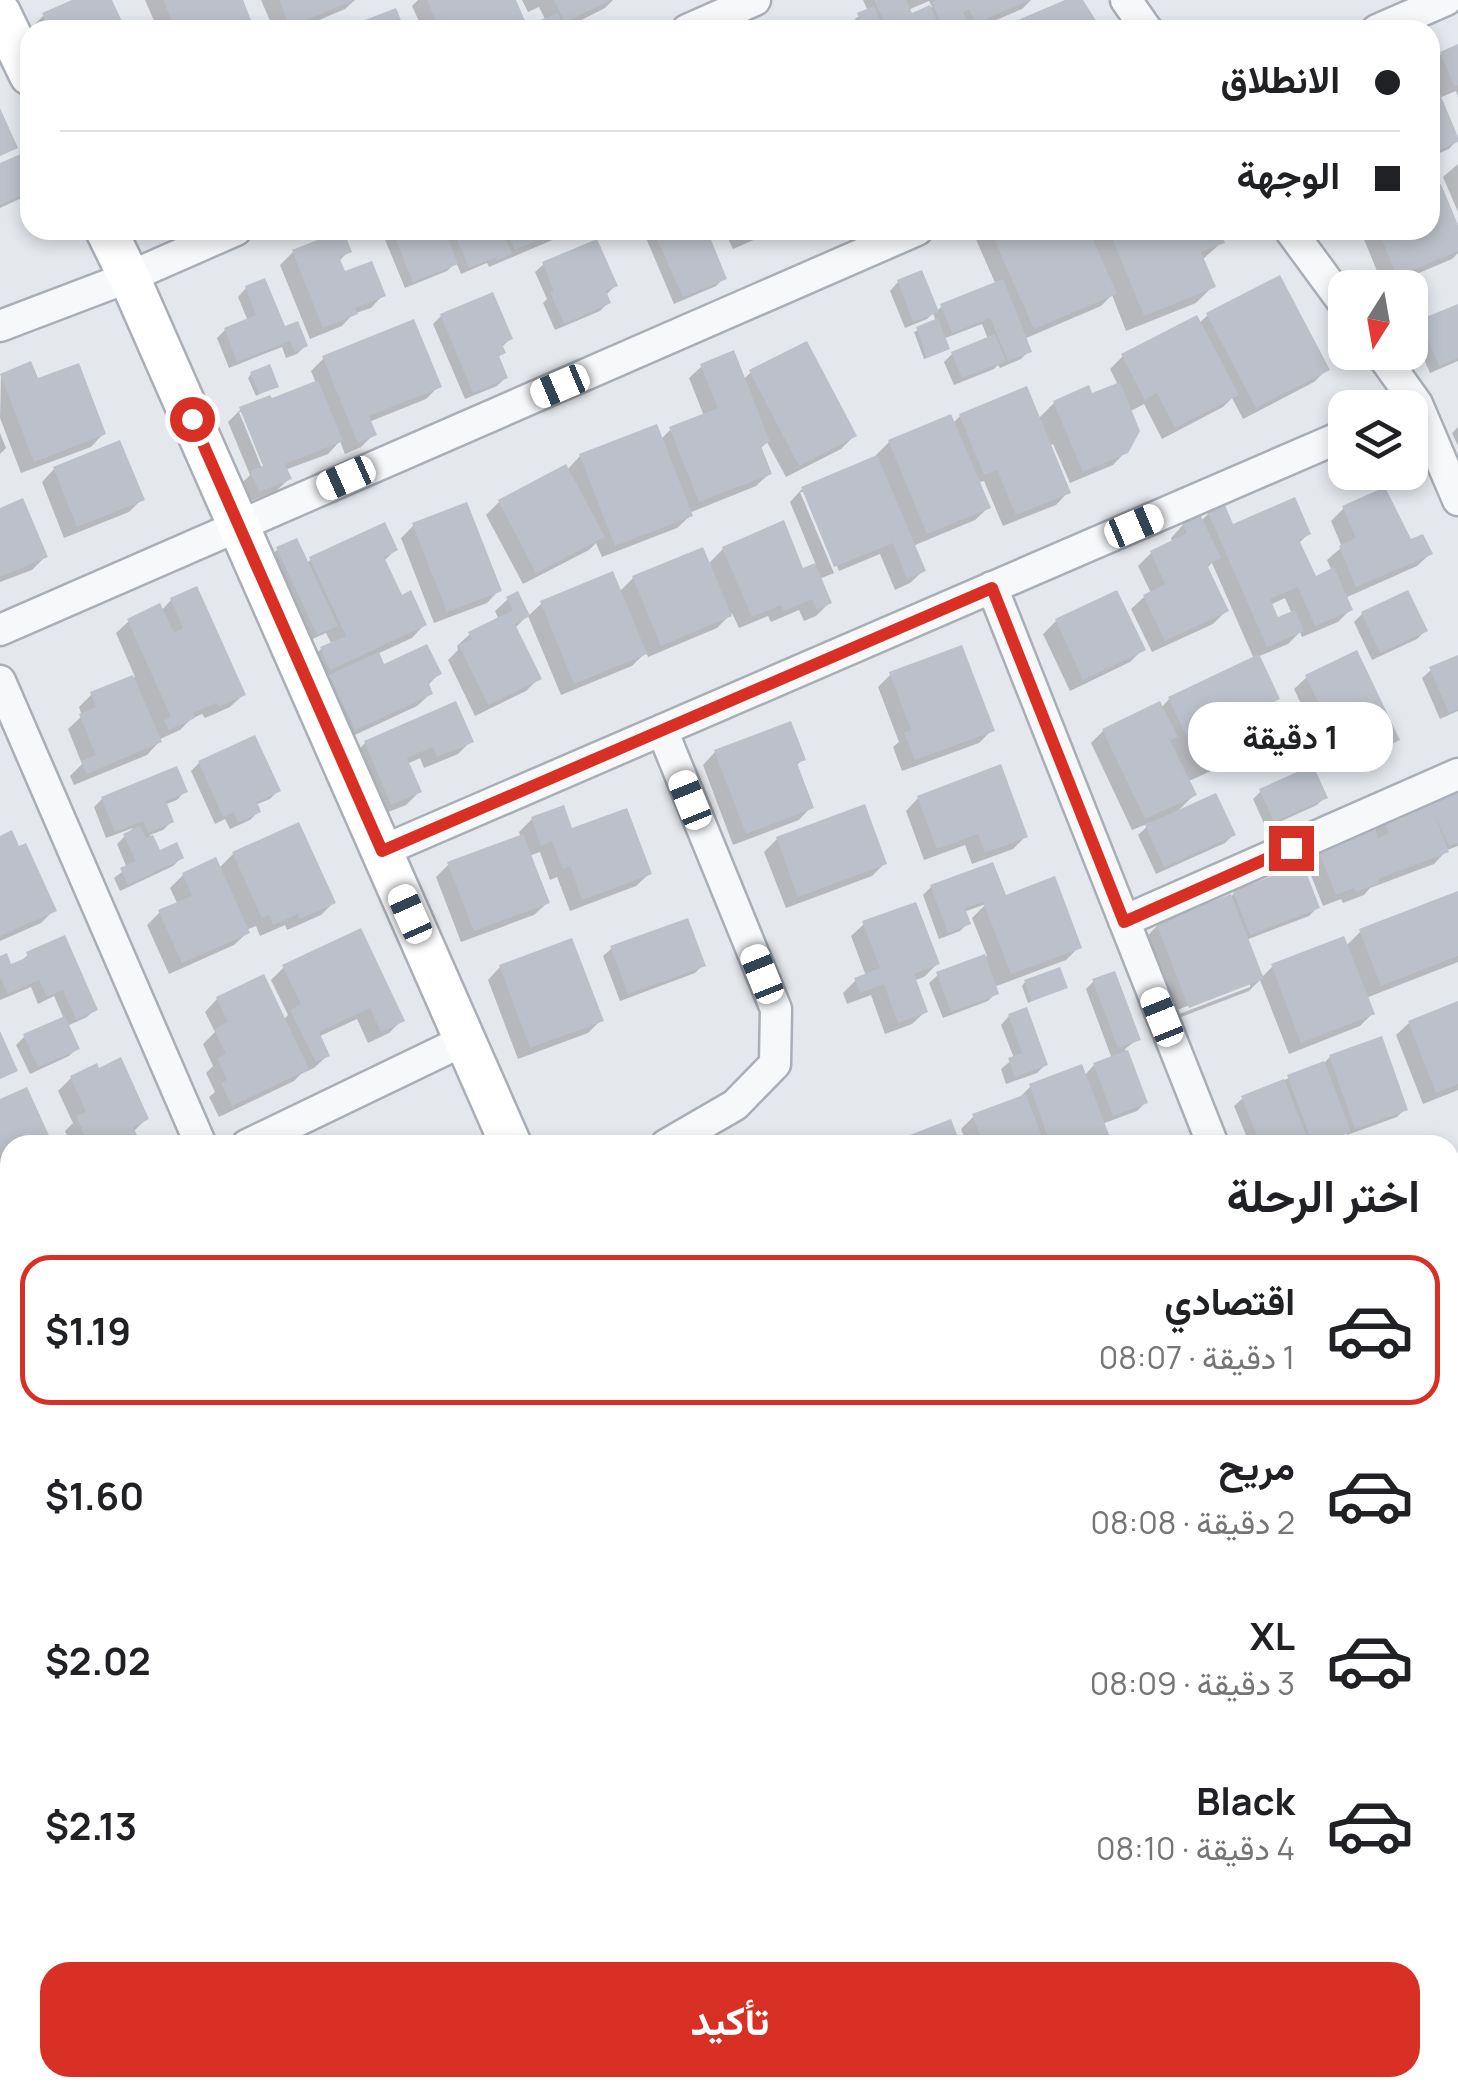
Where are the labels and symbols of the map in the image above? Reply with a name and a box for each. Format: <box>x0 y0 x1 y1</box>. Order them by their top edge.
north arrow <box>1328 270 1428 370</box>
car <box>527 360 593 412</box>
route start <box>170 397 215 442</box>
car <box>312 452 380 504</box>
car <box>1101 500 1167 552</box>
callout: 1 دقيقة <box>1188 703 1394 773</box>
car <box>665 767 715 833</box>
route end <box>1269 826 1314 871</box>
car <box>384 880 436 948</box>
car <box>737 941 787 1007</box>
car <box>1137 984 1187 1050</box>

